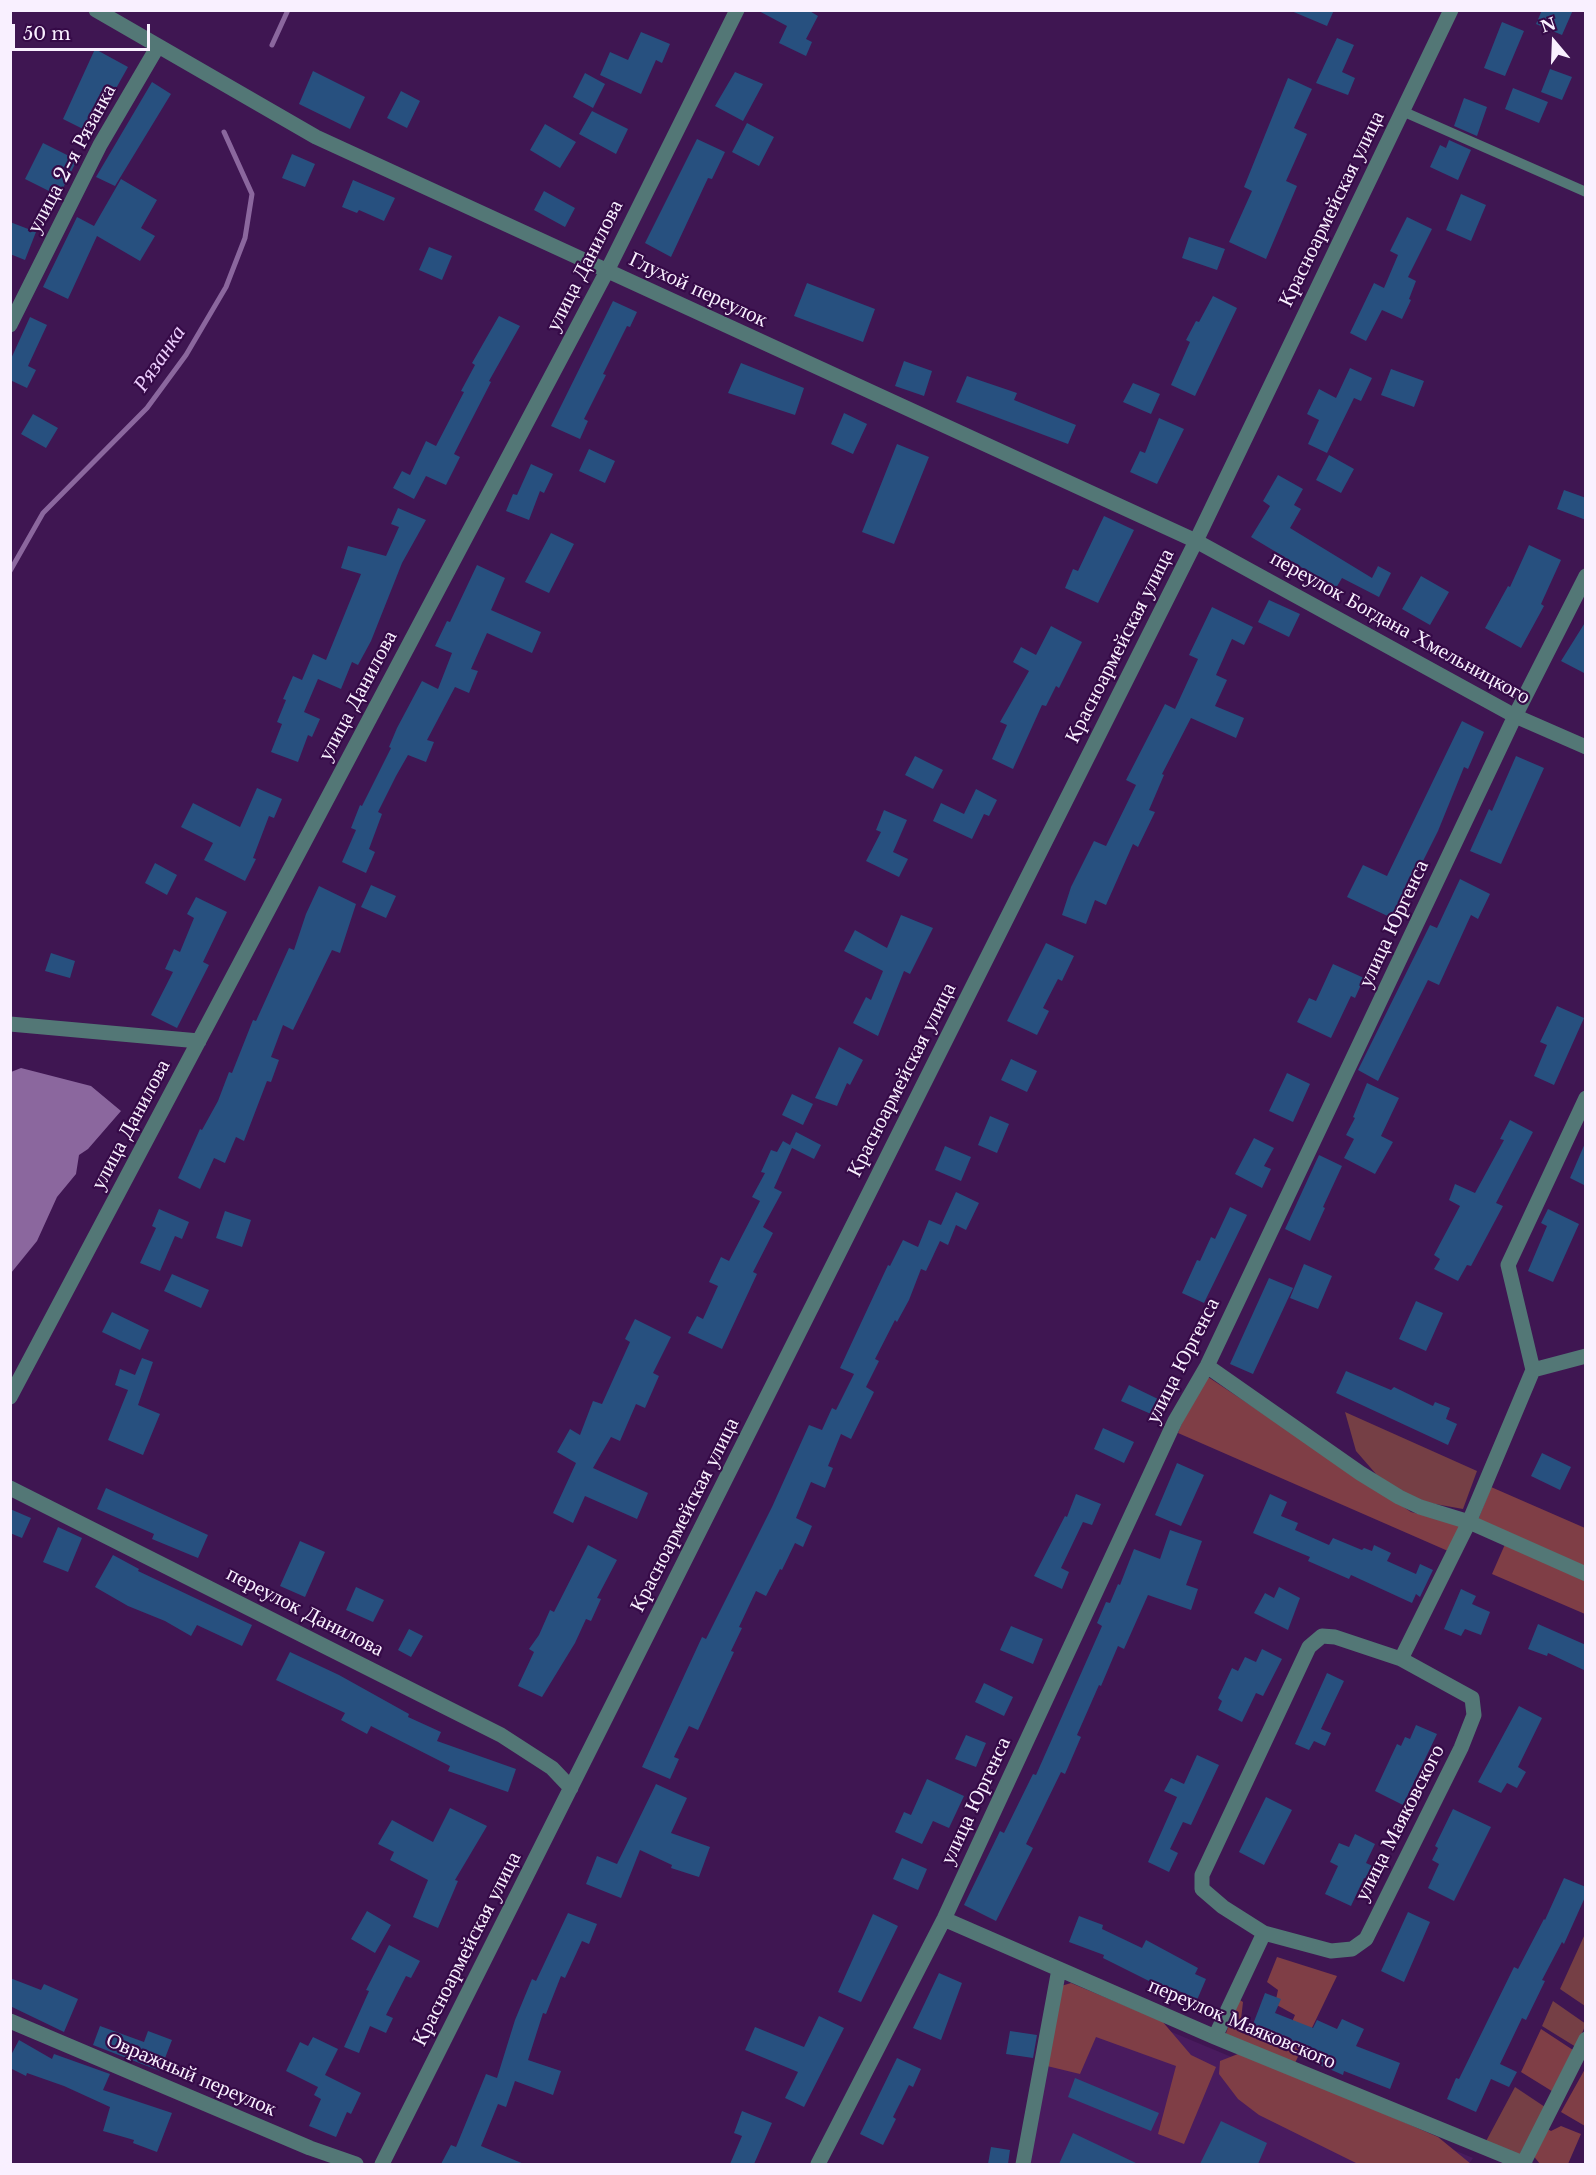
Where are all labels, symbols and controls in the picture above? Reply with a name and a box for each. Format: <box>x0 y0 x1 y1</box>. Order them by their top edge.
scale bar <box>15 12 153 50</box>
north arrow <box>1524 12 1584 72</box>
text: N <box>1538 13 1559 37</box>
text: 50 m <box>23 23 71 45</box>
street label: улица 2-я Рязанка <box>22 80 122 238</box>
street label: Красноармейская улица <box>1274 107 1390 311</box>
street label: улица Данилова <box>541 196 629 336</box>
street label: Глухой переулок <box>625 247 771 333</box>
water label: Рязанка <box>128 321 192 397</box>
street label: Красноармейская улица <box>1060 545 1180 747</box>
street label: переулок Богдана Хмельницкого <box>1266 546 1534 710</box>
street label: улица Данилова <box>313 627 403 765</box>
street label: улица Юргенса <box>1353 856 1435 992</box>
street label: Красноармейская улица <box>842 979 962 1181</box>
street label: улица Данилова <box>86 1056 176 1194</box>
street label: улица Юргенса <box>1141 1294 1225 1428</box>
street label: Красноармейская улица <box>625 1414 745 1616</box>
street label: переулок Данилова <box>222 1562 388 1662</box>
street label: улица Юргенса <box>935 1733 1017 1869</box>
street label: улица Маяковского <box>1350 1740 1450 1906</box>
street label: Красноармейская улица <box>407 1848 527 2050</box>
street label: переулок Маяковского <box>1144 1973 1340 2075</box>
street label: Овражный переулок <box>102 2028 280 2122</box>

